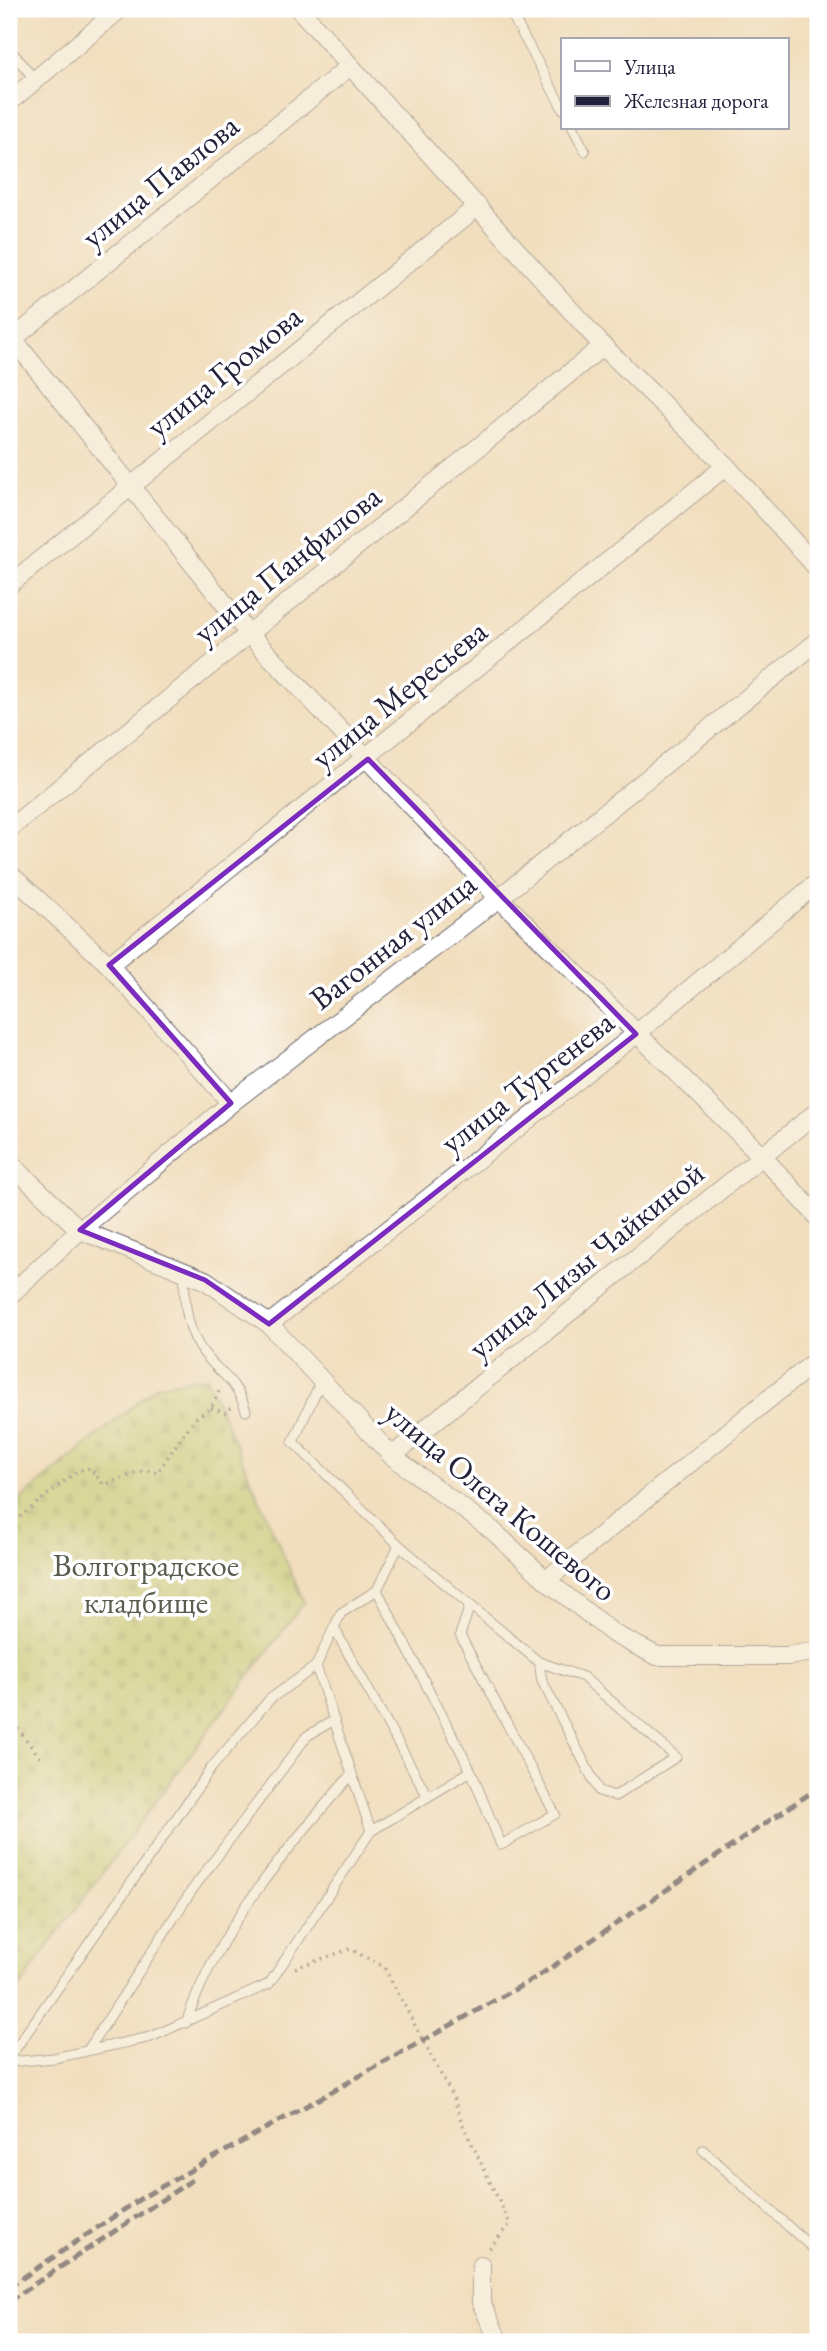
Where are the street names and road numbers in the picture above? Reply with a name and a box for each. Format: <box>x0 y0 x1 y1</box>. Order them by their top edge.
street label: улица Павлова <box>73 104 248 257</box>
street label: улица Громова <box>137 295 311 447</box>
street label: улица Панфилова <box>184 475 390 653</box>
street label: улица Мересьева <box>302 610 496 778</box>
street label: Вагонная улица <box>301 863 485 1019</box>
street label: улица Тургенева <box>432 1001 623 1163</box>
street label: улица Лизы Чайкиной <box>459 1152 713 1368</box>
street label: улица Олега Кошевого <box>376 1391 626 1611</box>

